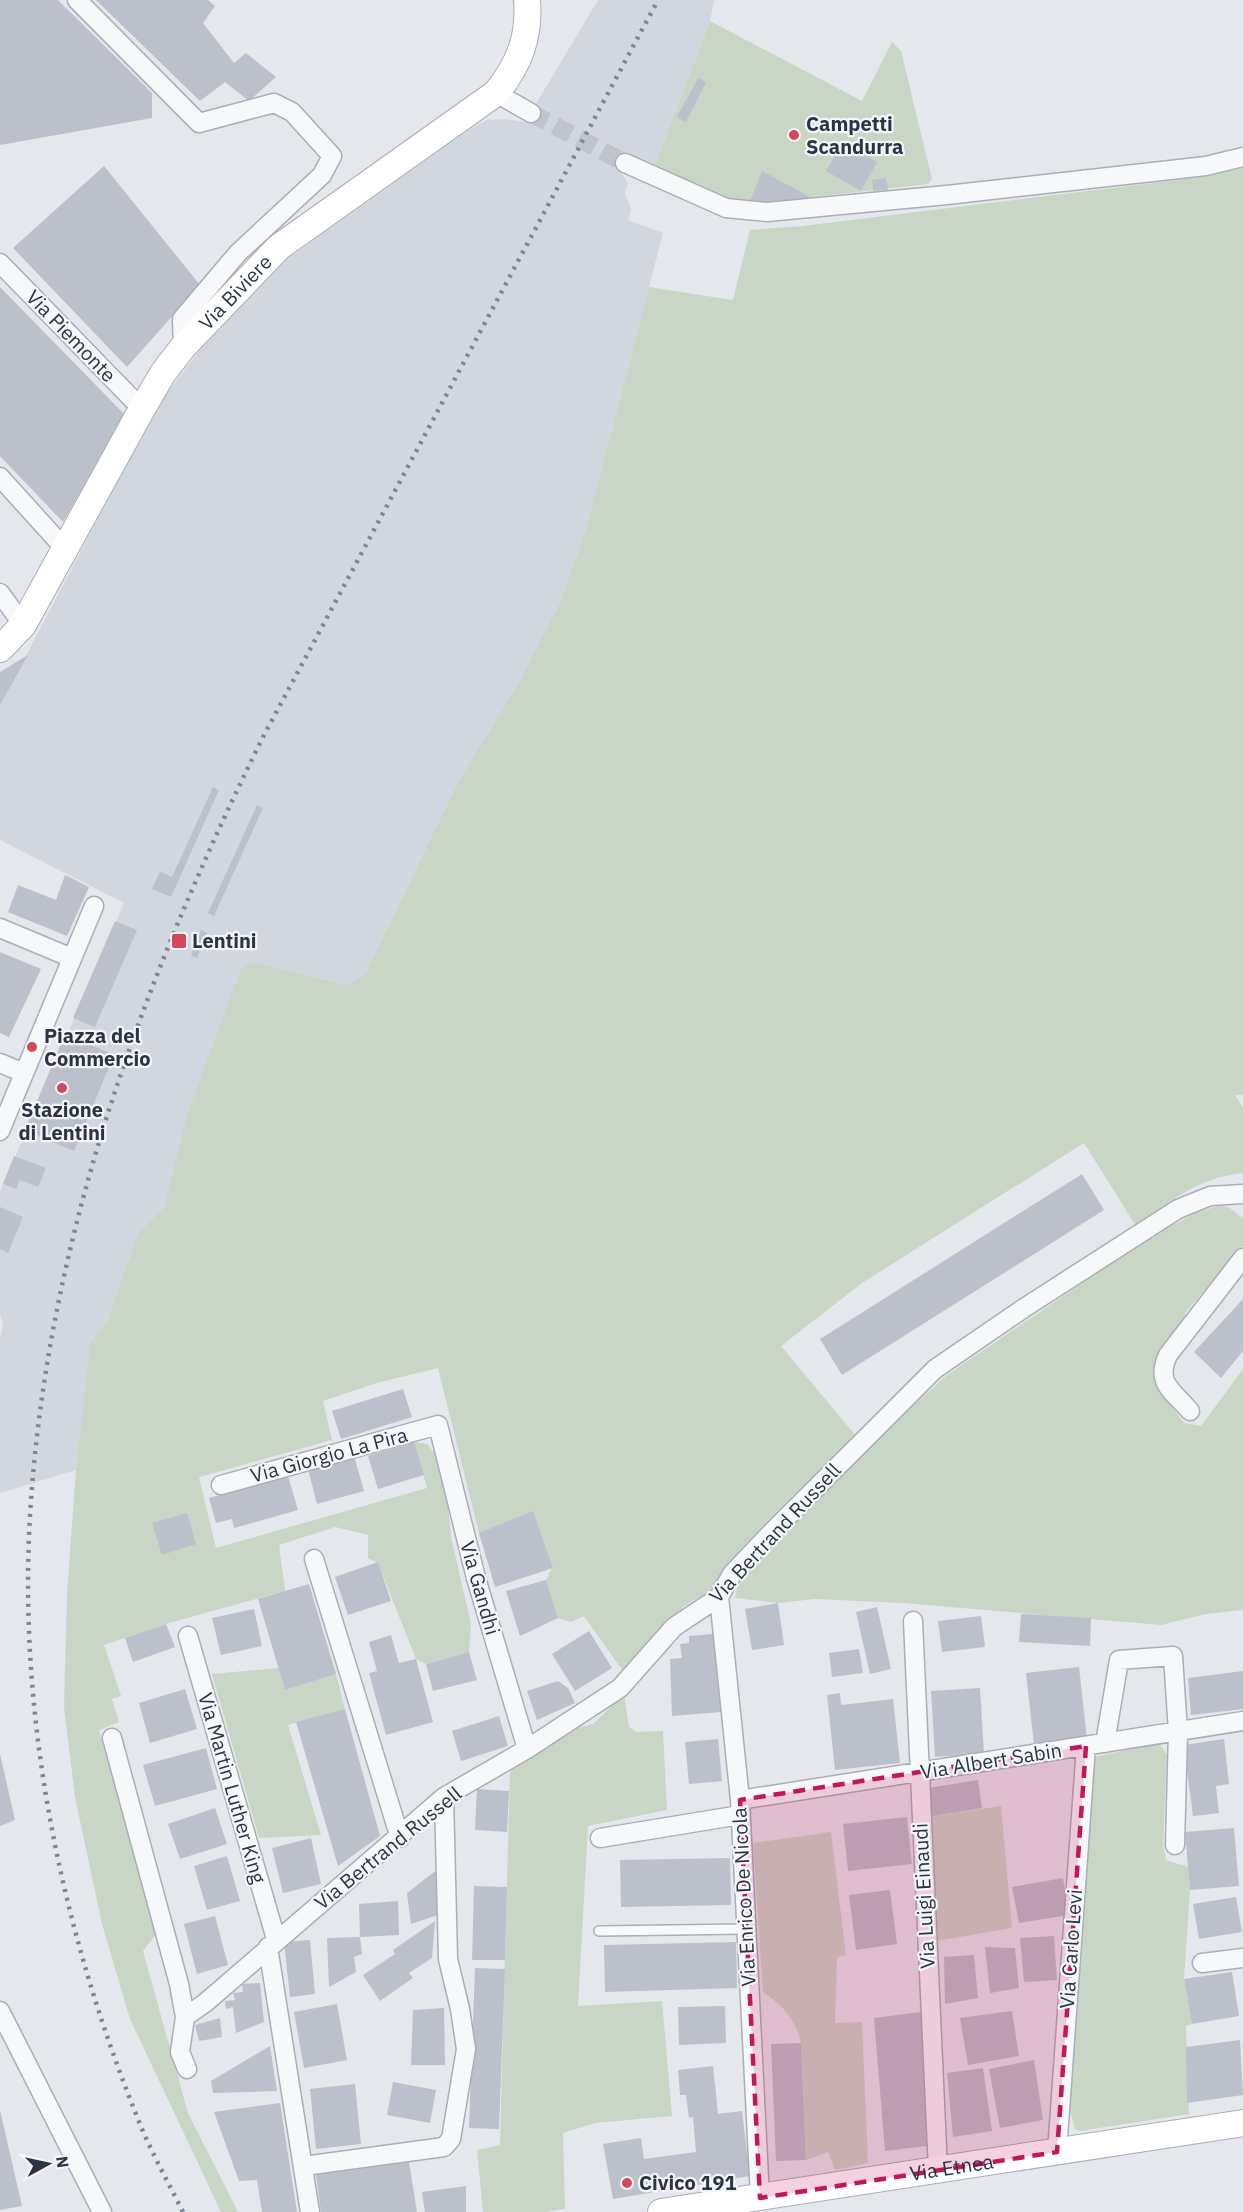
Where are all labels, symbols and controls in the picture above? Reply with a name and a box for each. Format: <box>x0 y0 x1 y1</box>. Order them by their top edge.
place label: Campetti Scandurra <box>806 110 903 160</box>
marker: Campetti Scandurra <box>787 128 801 142</box>
street label: Via Biviere <box>192 249 278 336</box>
street label: Via Piemonte <box>20 284 122 388</box>
place label: Lentini <box>192 927 257 954</box>
marker: Lentini <box>170 932 188 950</box>
place label: Piazza del Commercio <box>44 1022 151 1072</box>
marker: Piazza del Commercio <box>25 1040 39 1054</box>
marker: Stazione di Lentini <box>55 1081 69 1095</box>
place label: Stazione di Lentini <box>18 1096 106 1146</box>
street label: Via Giorgio La Pira <box>247 1420 411 1488</box>
street label: Via Bertrand Russell <box>703 1457 847 1608</box>
street label: Via Gandhi <box>454 1538 507 1638</box>
street label: Via Martin Luther King <box>192 1689 273 1887</box>
street label: Via Albert Sabin <box>918 1736 1064 1785</box>
street label: Via Bertrand Russell <box>308 1780 467 1915</box>
street label: Via Enrico De Nicola <box>725 1806 762 1987</box>
street label: Via Luigi Einaudi <box>906 1823 941 1969</box>
street label: Via Carlo Levi <box>1053 1888 1088 2010</box>
north arrow <box>18 2134 78 2194</box>
street label: Via Etnea <box>908 2147 996 2187</box>
text: N <box>52 2155 74 2169</box>
place label: Civico 191 <box>639 2169 736 2196</box>
marker: Civico 191 <box>620 2176 634 2190</box>

